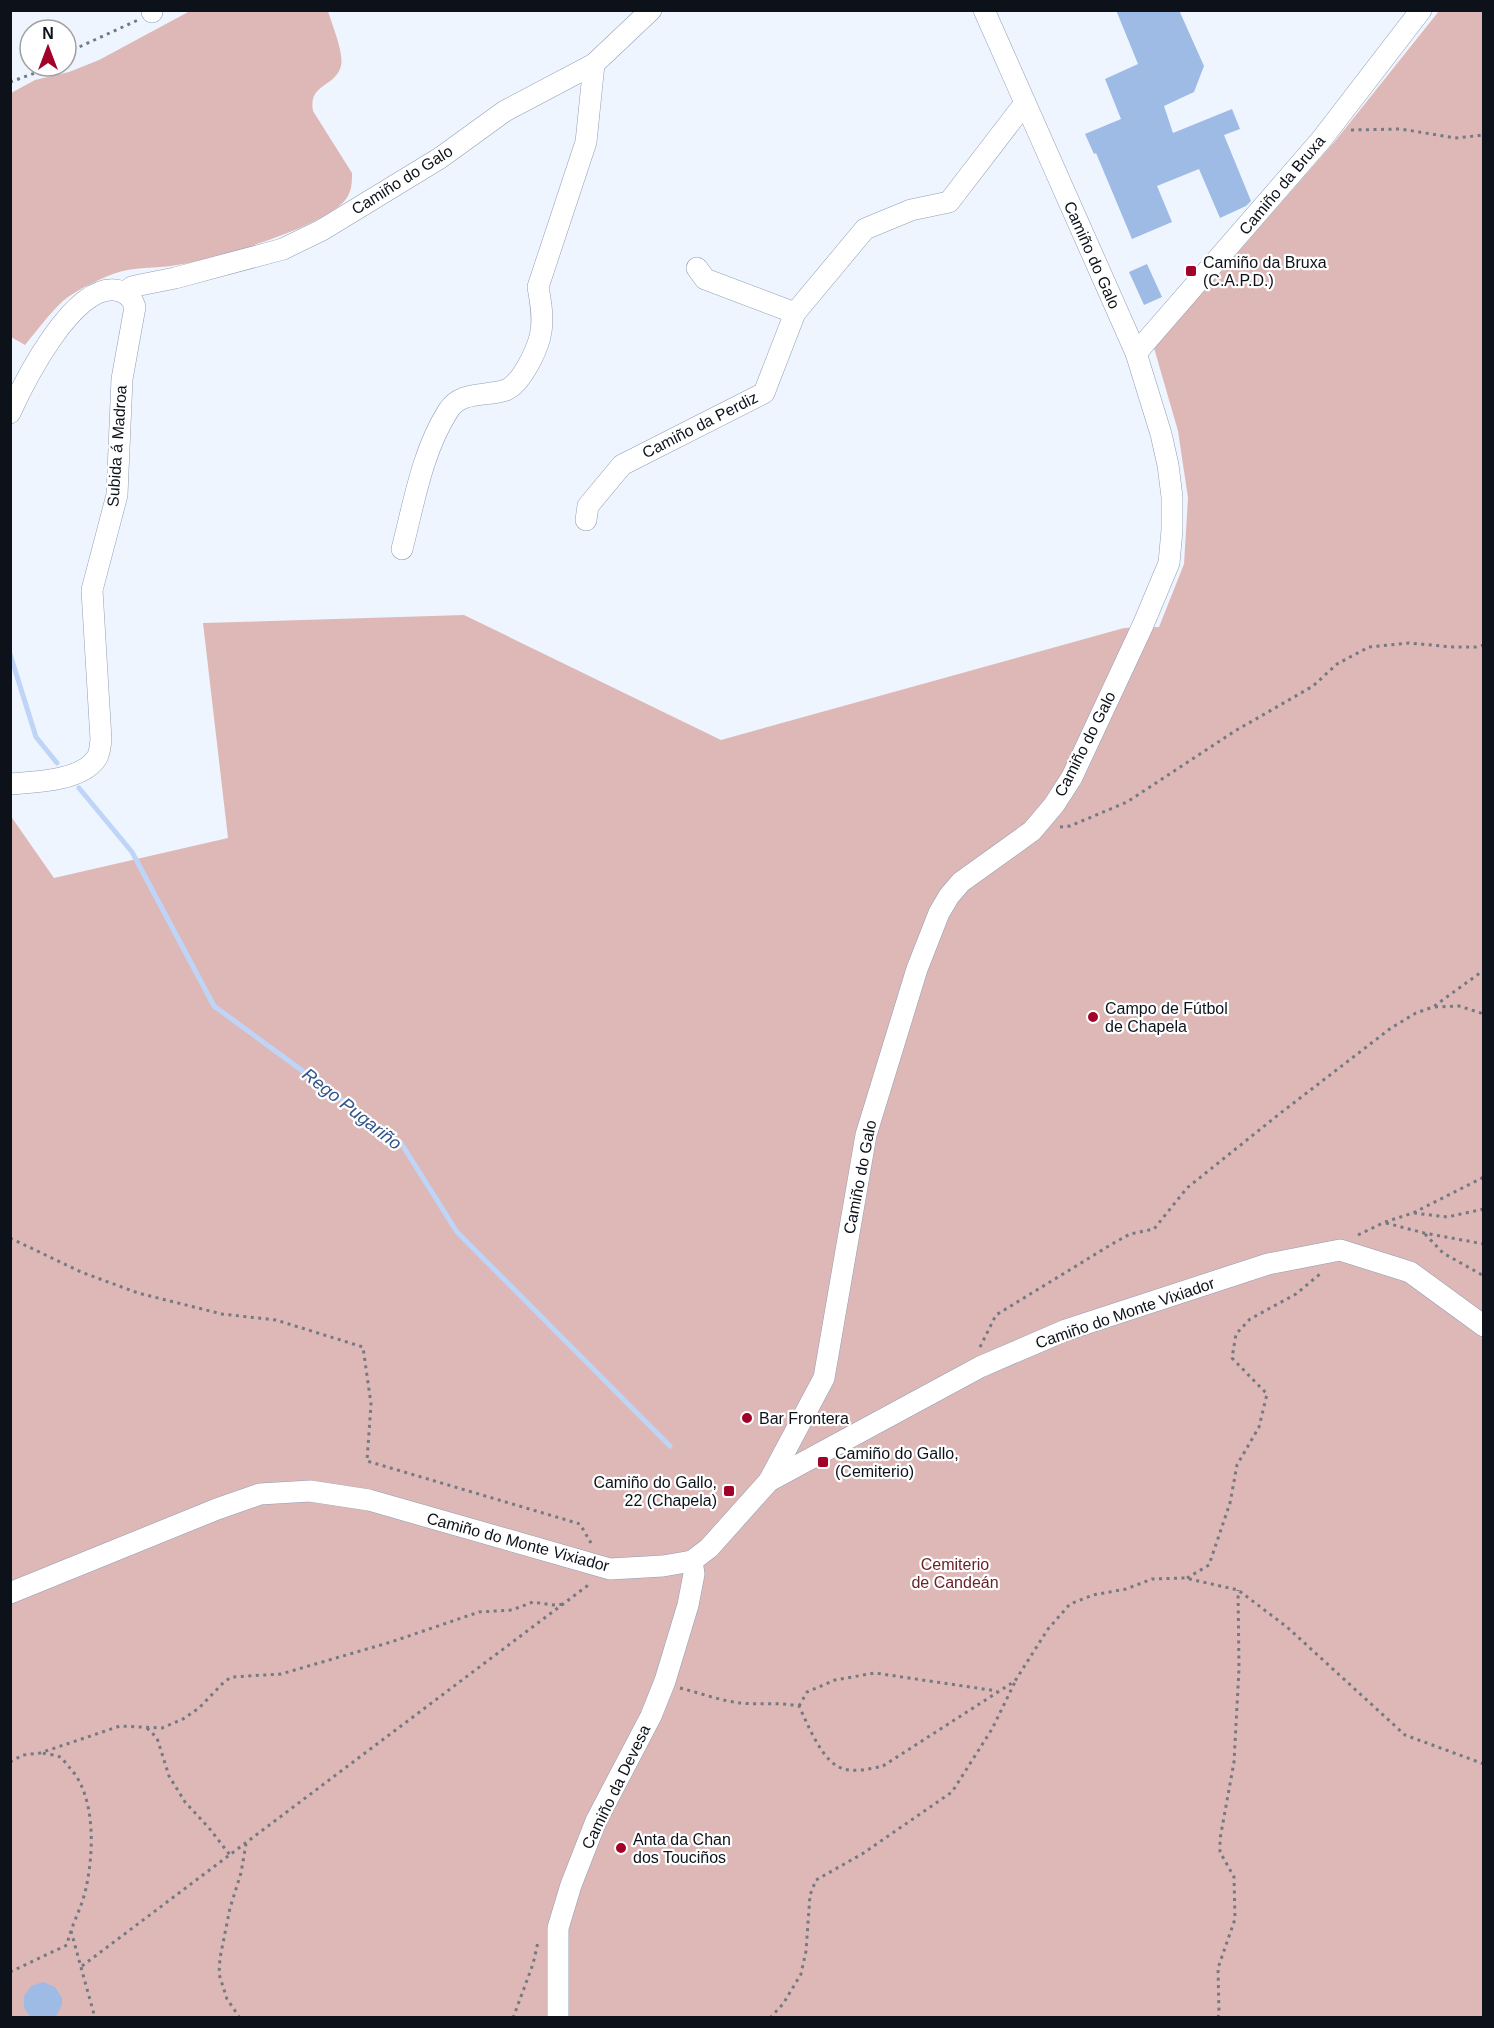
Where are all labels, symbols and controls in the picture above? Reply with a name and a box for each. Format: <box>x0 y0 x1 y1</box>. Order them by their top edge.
north arrow <box>18 18 78 78</box>
text: N <box>42 25 54 42</box>
street label: Camiño da Bruxa <box>1236 132 1328 238</box>
street label: Camiño do Galo <box>348 142 456 218</box>
street label: Camiño do Galo <box>1061 199 1123 311</box>
place label: Camiño da Bruxa (C.A.P.D.) <box>1203 254 1327 289</box>
marker: Camiño da Bruxa (C.A.P.D.) <box>1184 264 1198 278</box>
street label: Subida á Madroa <box>104 385 130 507</box>
street label: Camiño da Perdiz <box>639 389 761 461</box>
street label: Camiño do Galo <box>1051 689 1119 799</box>
place label: Campo de Fútbol de Chapela <box>1105 1000 1228 1035</box>
marker: Campo de Fútbol de Chapela <box>1086 1010 1100 1024</box>
water label: Rego Pugariño <box>299 1064 405 1154</box>
street label: Camiño do Galo <box>841 1119 879 1235</box>
street label: Camiño do Monte Vixiador <box>1033 1274 1217 1352</box>
place label: Bar Frontera <box>759 1410 849 1427</box>
marker: Bar Frontera <box>740 1411 754 1425</box>
place label: Camiño do Gallo, (Cemiterio) <box>835 1445 959 1480</box>
marker: Camiño do Gallo, (Cemiterio) <box>816 1455 830 1469</box>
place label: Camiño do Gallo, 22 (Chapela) <box>593 1474 717 1509</box>
marker: Camiño do Gallo, 22 (Chapela) <box>722 1484 736 1498</box>
street label: Camiño do Monte Vixiador <box>425 1509 612 1575</box>
park label: Cemiterio de Candeán <box>911 1556 999 1591</box>
street label: Camiño da Devesa <box>579 1722 654 1852</box>
place label: Anta da Chan dos Touciños <box>633 1831 731 1866</box>
marker: Anta da Chan dos Touciños <box>614 1841 628 1855</box>

